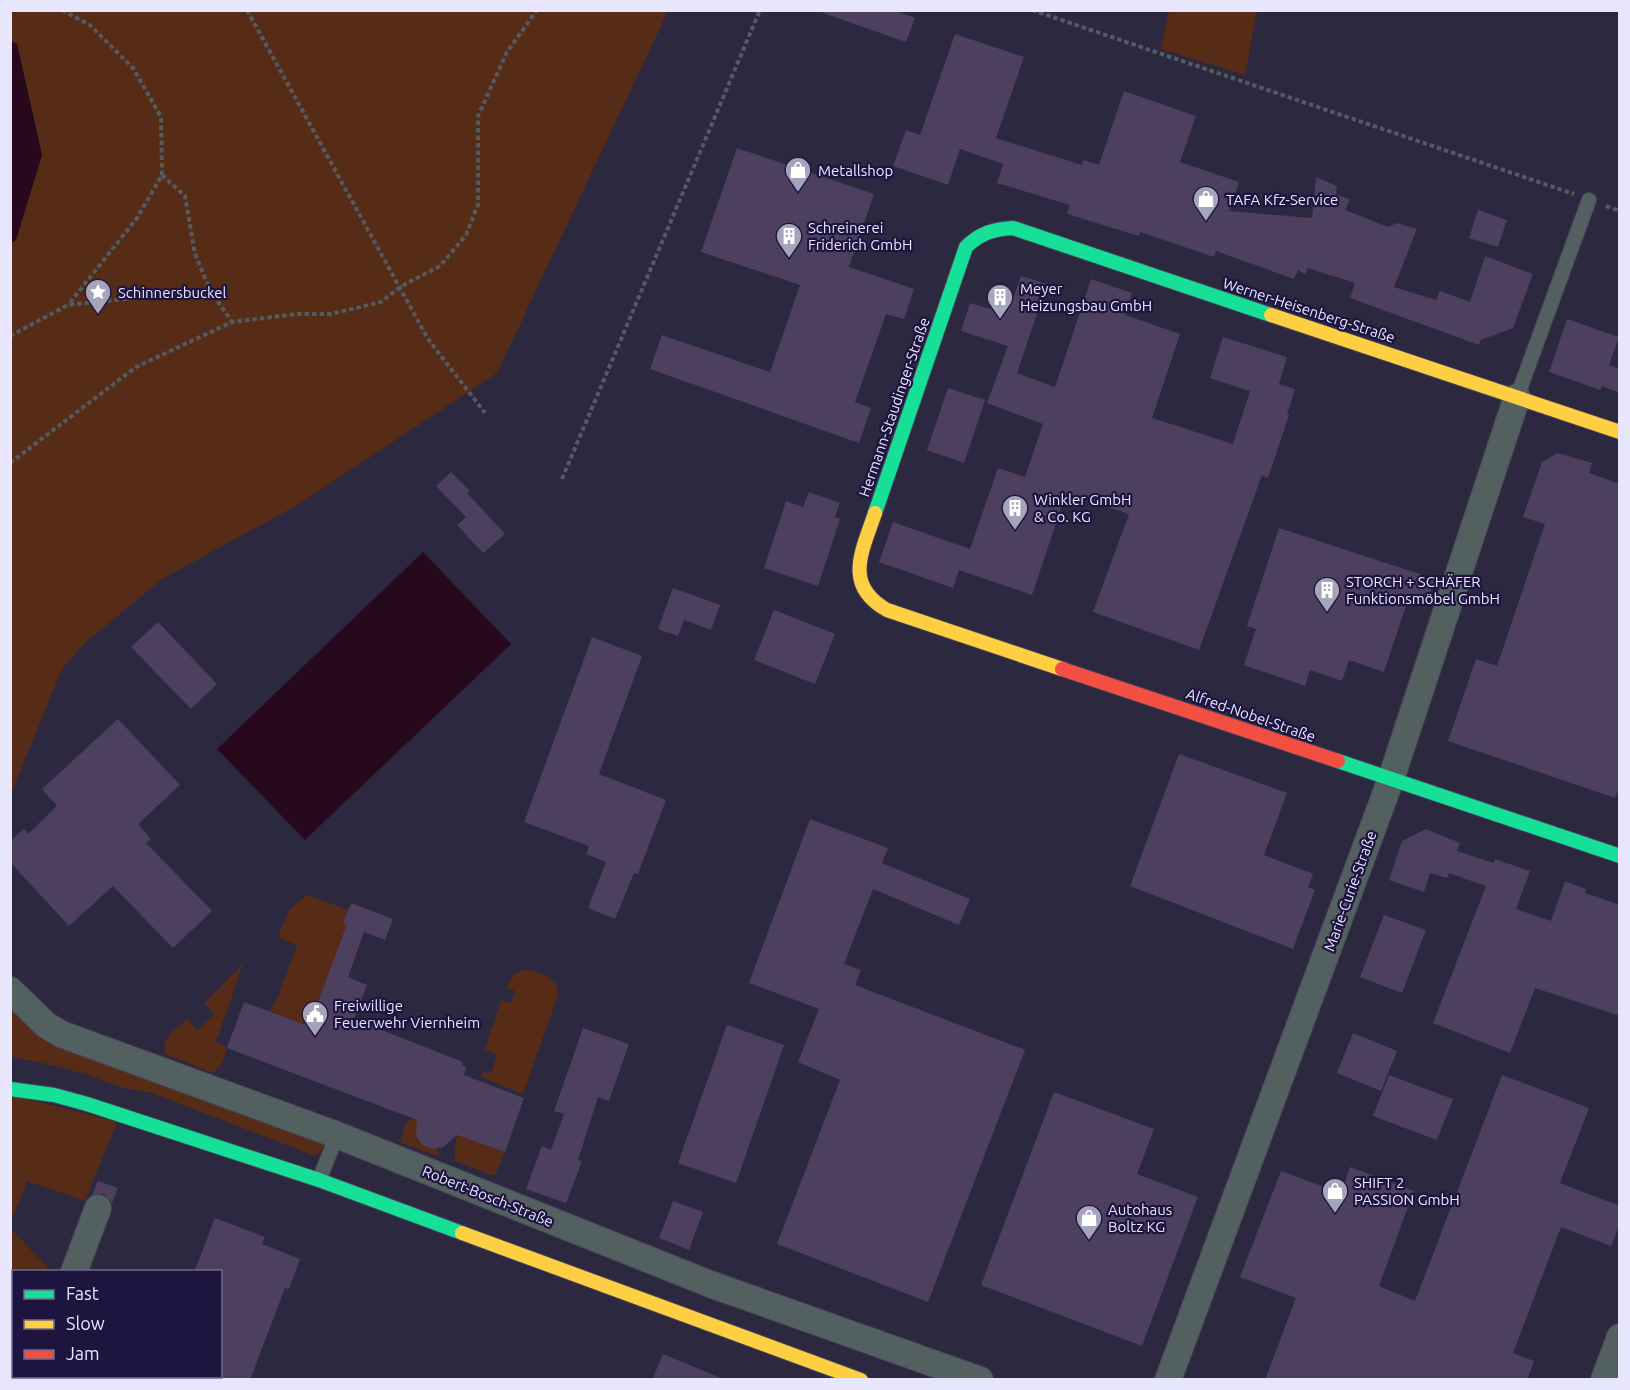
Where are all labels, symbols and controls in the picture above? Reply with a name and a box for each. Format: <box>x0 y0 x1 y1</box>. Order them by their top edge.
shop icon: Metallshop <box>783 155 813 193</box>
place label: Metallshop <box>818 162 893 179</box>
shop icon: TAFA Kfz-Service <box>1191 184 1221 222</box>
place label: TAFA Kfz-Service <box>1226 191 1338 208</box>
place label: Schreinerei Friderich GmbH <box>808 219 912 253</box>
building icon: Schreinerei Friderich GmbH <box>774 221 804 259</box>
street label: Werner-Heisenberg-Straße <box>1221 274 1397 346</box>
place icon: Schinnersbuckel <box>83 277 113 315</box>
place label: Meyer Heizungsbau GmbH <box>1020 280 1152 314</box>
building icon: Meyer Heizungsbau GmbH <box>985 282 1015 320</box>
place label: Schinnersbuckel <box>118 284 227 301</box>
street label: Hermann-Staudinger-Straße <box>855 315 933 499</box>
place label: Winkler GmbH & Co. KG <box>1034 491 1131 525</box>
building icon: Winkler GmbH & Co. KG <box>1000 493 1030 531</box>
place label: STORCH + SCHÄFER Funktionsmöbel GmbH <box>1346 573 1500 607</box>
building icon: STORCH + SCHÄFER Funktionsmöbel GmbH <box>1312 575 1342 613</box>
street label: Alfred-Nobel-Straße <box>1184 685 1318 745</box>
street label: Marie-Curie-Straße <box>1320 829 1380 953</box>
place label: Freiwillige Feuerwehr Viernheim <box>334 997 480 1031</box>
public building icon: Freiwillige Feuerwehr Viernheim <box>300 999 330 1037</box>
street label: Robert-Bosch-Straße <box>420 1162 556 1230</box>
place label: SHIFT 2 PASSION GmbH <box>1354 1174 1460 1208</box>
shop icon: SHIFT 2 PASSION GmbH <box>1320 1176 1350 1214</box>
place label: Autohaus Boltz KG <box>1108 1201 1172 1235</box>
shop icon: Autohaus Boltz KG <box>1074 1203 1104 1241</box>
legend <box>12 1270 222 1378</box>
text: Fast <box>66 1283 99 1303</box>
text: Slow <box>66 1313 105 1333</box>
text: Jam <box>66 1343 100 1363</box>

